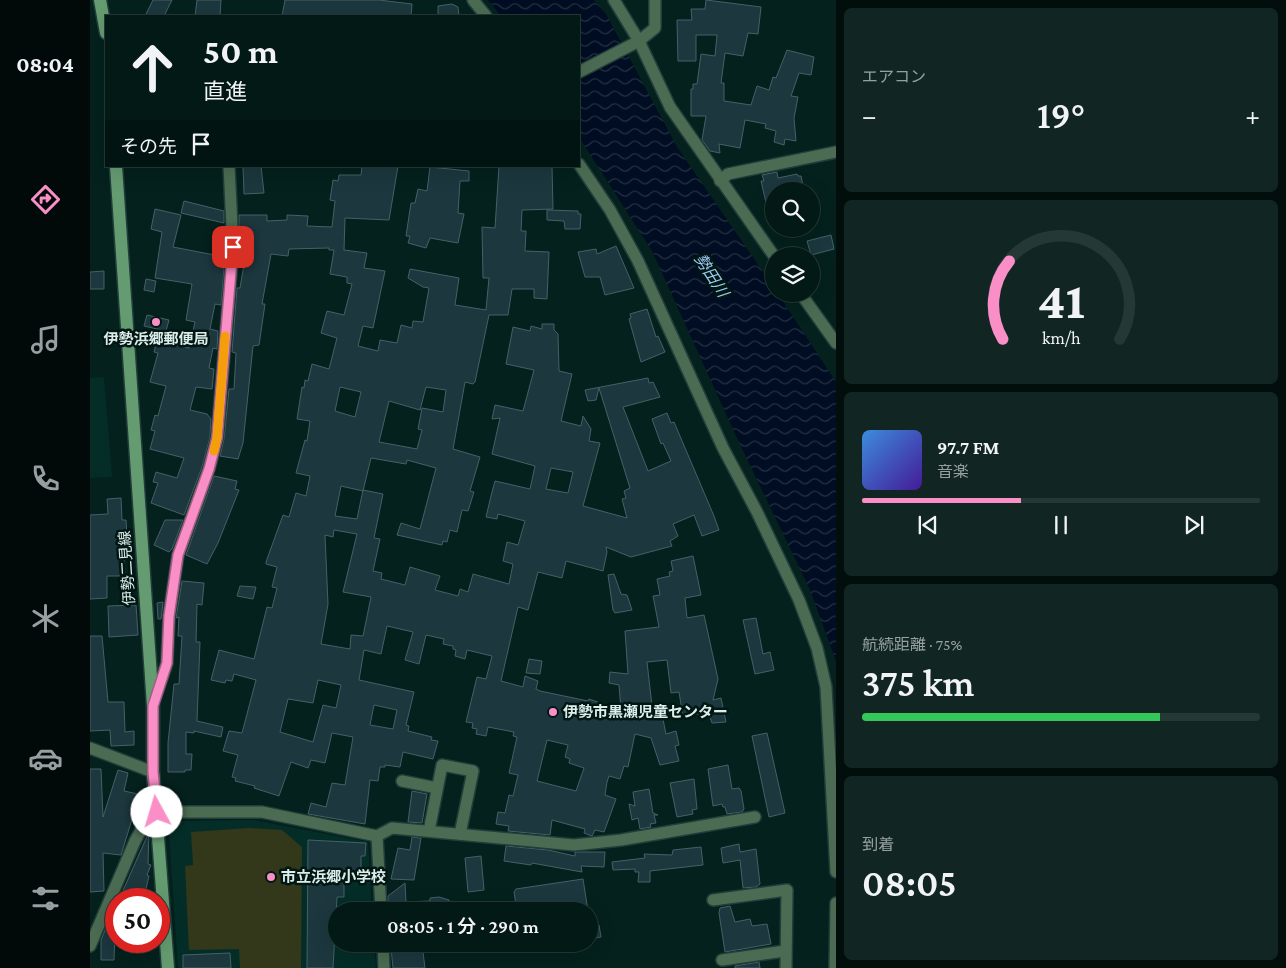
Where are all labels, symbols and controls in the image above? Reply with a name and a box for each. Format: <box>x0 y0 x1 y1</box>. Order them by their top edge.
text: 50 m <box>203 32 278 71</box>
icon: ahead <box>120 35 185 100</box>
text: 08:04 <box>16 52 74 77</box>
text: エアコン <box>862 68 926 85</box>
text: 直進 <box>203 79 247 104</box>
text: 19° <box>1037 94 1085 136</box>
text: − <box>862 100 877 131</box>
text: + <box>1245 100 1260 131</box>
icon: arrive <box>187 130 215 158</box>
text: その先 <box>120 136 177 157</box>
icon: directions <box>28 182 63 217</box>
map controls <box>765 182 820 302</box>
button: search <box>765 182 820 237</box>
pin <box>212 226 254 268</box>
icon: arrive <box>219 233 247 261</box>
button: layers <box>765 247 820 302</box>
water label: 勢田川 <box>691 251 733 302</box>
text: 41 <box>1037 271 1085 329</box>
marker: 伊勢浜郷郵便局 <box>150 316 162 328</box>
icon: music <box>28 322 63 357</box>
text: km/h <box>1042 328 1081 348</box>
place label: 伊勢浜郷郵便局 <box>103 331 209 347</box>
text: 97.7 FM <box>937 437 999 458</box>
icon: phone <box>28 461 63 496</box>
text: 音楽 <box>937 463 969 480</box>
icon: previous <box>914 511 942 539</box>
icon: pause <box>1047 511 1075 539</box>
icon: next <box>1180 511 1208 539</box>
street label: 伊勢二見線 <box>116 530 138 606</box>
icon: climate <box>28 601 63 636</box>
text: 航続距離 · 75% <box>862 636 962 653</box>
text: 375 km <box>862 662 974 704</box>
place label: 伊勢市黒瀬児童センター <box>563 704 728 720</box>
marker: 伊勢市黒瀬児童センター <box>547 706 559 718</box>
icon: car <box>28 741 63 776</box>
position arrow <box>130 785 182 837</box>
text: 到着 <box>862 836 894 853</box>
text: 08:05 <box>862 862 957 904</box>
place label: 市立浜郷小学校 <box>281 869 386 885</box>
marker: 市立浜郷小学校 <box>265 871 277 883</box>
icon: filters <box>28 881 63 916</box>
speed limit sign: 50 <box>105 888 170 953</box>
text: 08:05 · 1 分 · 290 m <box>387 916 539 937</box>

